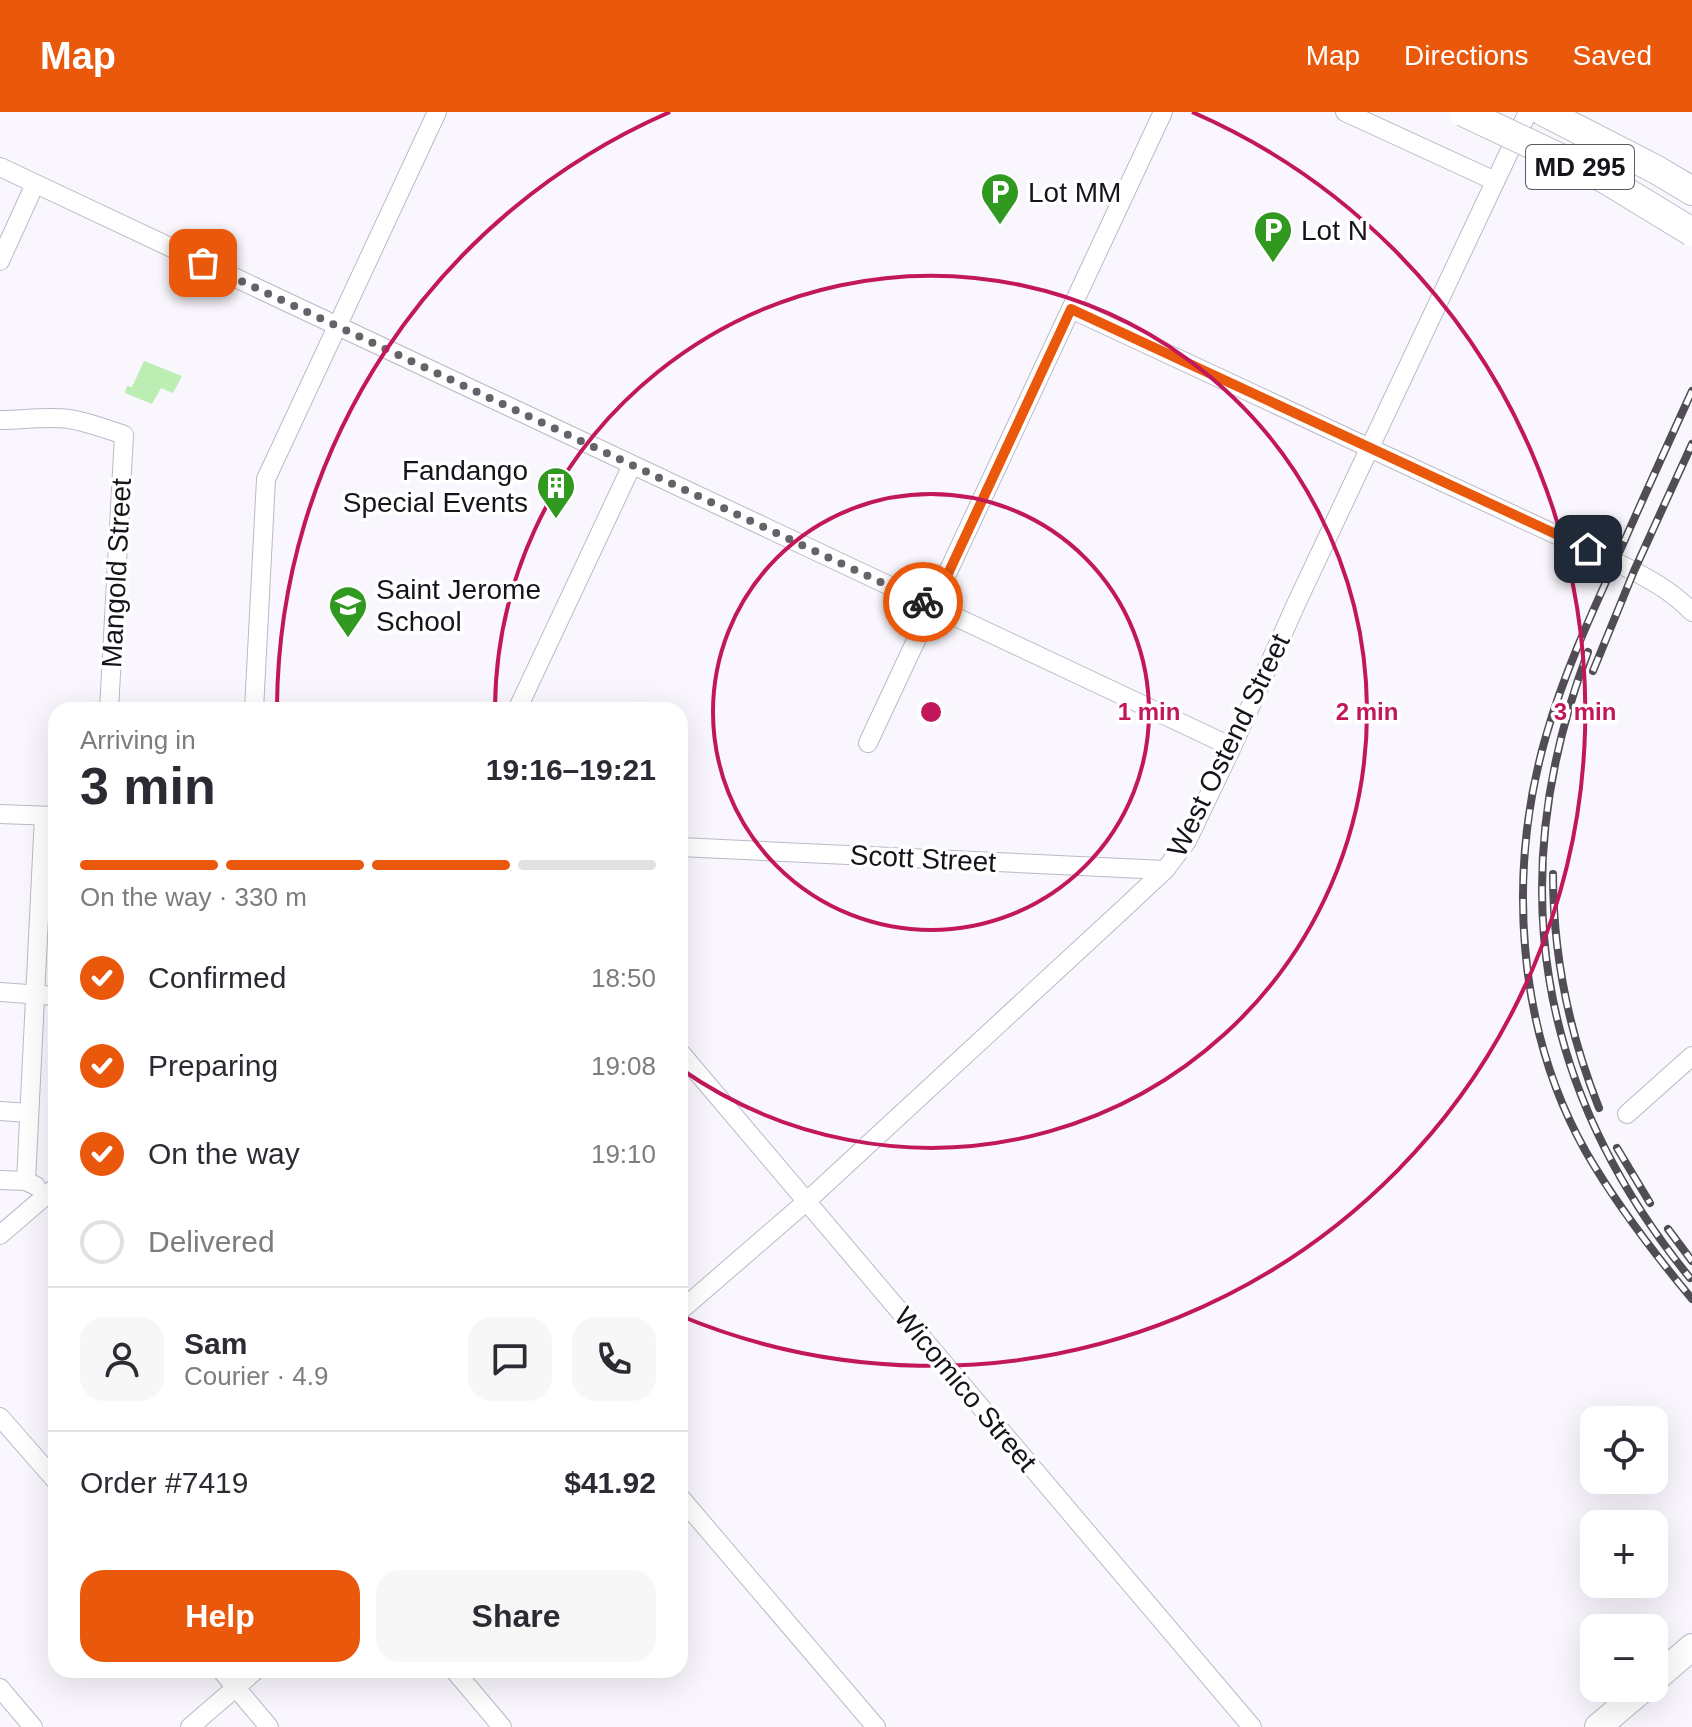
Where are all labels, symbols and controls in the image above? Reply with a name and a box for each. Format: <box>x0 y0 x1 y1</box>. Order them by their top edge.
text: Map <box>40 35 116 77</box>
text: Map <box>1306 40 1360 71</box>
text: Directions <box>1404 40 1529 71</box>
text: Saved <box>1573 40 1652 71</box>
road number: MD 295 <box>1526 145 1634 189</box>
parking icon: Lot MM <box>979 171 1021 226</box>
place label: Lot MM <box>1028 177 1121 208</box>
parking icon: Lot N <box>1252 209 1294 264</box>
place label: Lot N <box>1301 215 1368 246</box>
pin <box>169 229 237 297</box>
icon: bag <box>181 241 225 285</box>
place label: Fandango Special Events <box>343 455 528 518</box>
building icon: Fandango Special Events <box>535 465 577 520</box>
street label: Mangold Street <box>96 477 137 669</box>
pin <box>1554 515 1622 583</box>
icon: home <box>1566 527 1610 571</box>
courier <box>883 562 963 642</box>
place label: Saint Jerome School <box>376 574 541 637</box>
icon: bike <box>901 580 945 624</box>
school or university icon: Saint Jerome School <box>327 584 369 639</box>
street label: West Ostend Street <box>1161 629 1296 862</box>
centre of rings <box>917 698 945 726</box>
text: 1 min <box>1118 698 1180 725</box>
text: 2 min <box>1336 698 1398 725</box>
text: 3 min <box>1554 698 1616 725</box>
text: Arriving in <box>80 725 196 755</box>
text: 19:16–19:21 <box>486 753 656 786</box>
text: 3 min <box>80 757 216 815</box>
street label: Scott Street <box>849 839 997 878</box>
text: On the way · 330 m <box>80 882 307 912</box>
icon: check <box>80 956 124 1000</box>
text: Confirmed <box>148 961 286 994</box>
text: 18:50 <box>591 963 656 993</box>
icon: check <box>80 1044 124 1088</box>
text: Preparing <box>148 1049 278 1082</box>
text: 19:08 <box>591 1051 656 1081</box>
icon: check <box>80 1132 124 1176</box>
text: On the way <box>148 1137 300 1170</box>
text: 19:10 <box>591 1139 656 1169</box>
text: Delivered <box>148 1225 275 1258</box>
street label: Wicomico Street <box>888 1301 1043 1478</box>
button: person <box>80 1317 164 1401</box>
button: chat <box>468 1317 552 1401</box>
button: phone <box>572 1317 656 1401</box>
text: Sam <box>184 1327 247 1360</box>
text: Courier · 4.9 <box>184 1361 329 1391</box>
map controls <box>1580 1406 1668 1702</box>
button: locate <box>1580 1406 1668 1494</box>
text: Order #7419 <box>80 1466 248 1499</box>
text: $41.92 <box>564 1466 656 1499</box>
button: + <box>1580 1510 1668 1598</box>
button: Help <box>80 1570 360 1662</box>
button: Share <box>376 1570 656 1662</box>
button: − <box>1580 1614 1668 1702</box>

